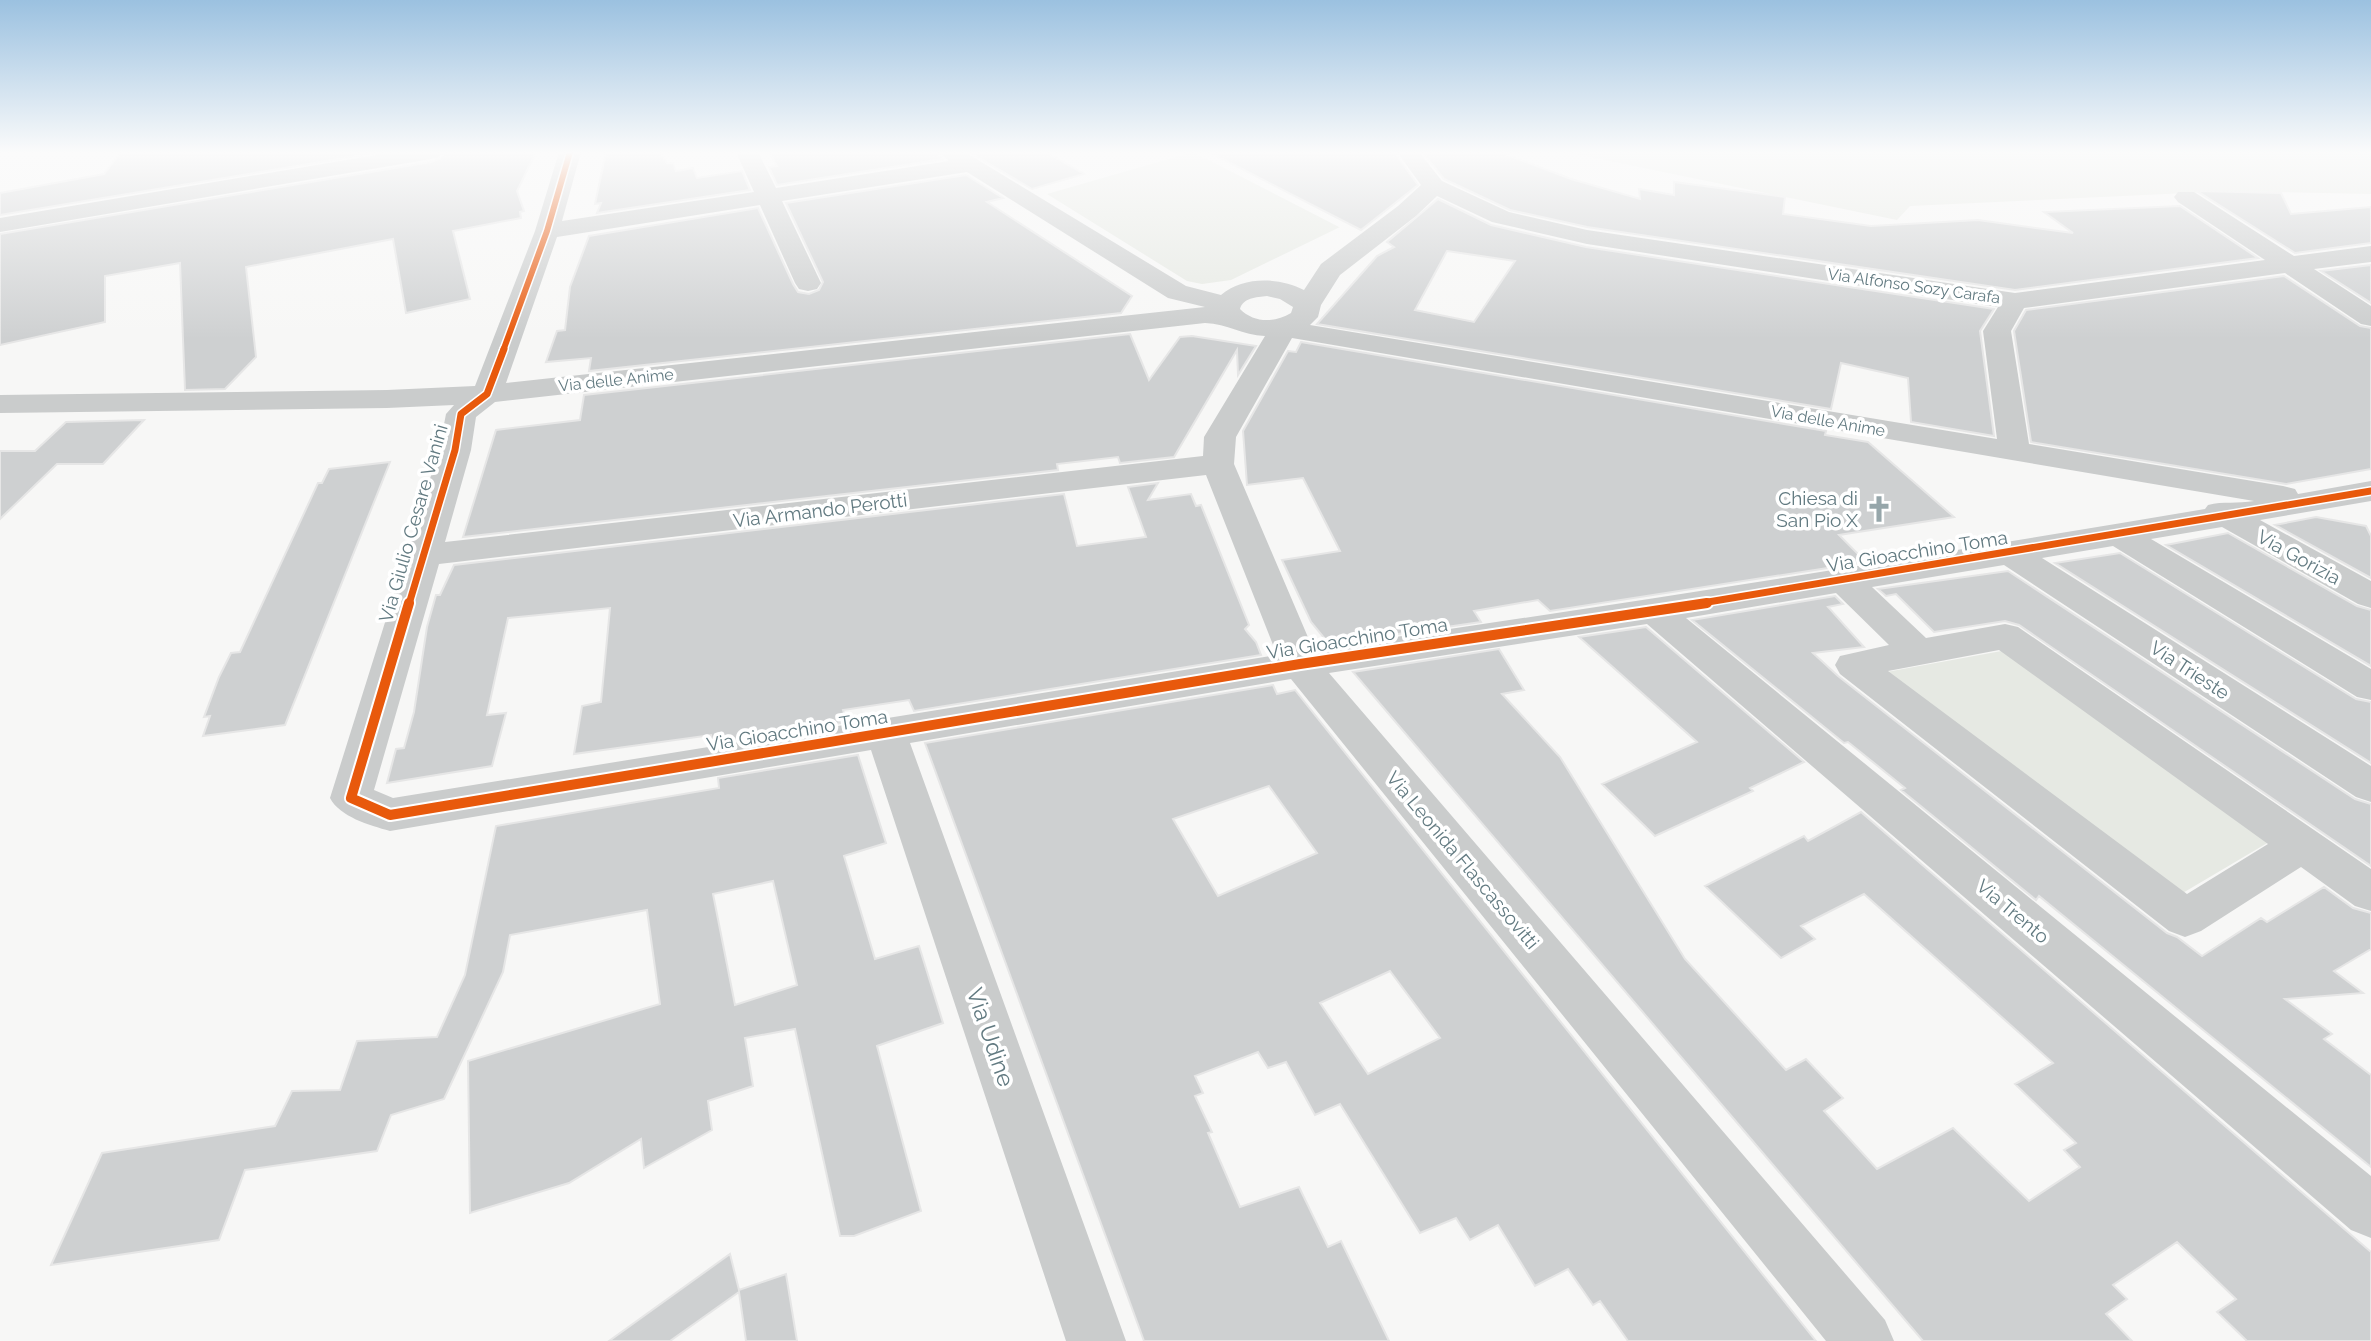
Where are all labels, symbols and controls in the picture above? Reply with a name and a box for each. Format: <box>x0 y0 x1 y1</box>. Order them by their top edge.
street label: Via Alfonso Sozy Carafa <box>1826 264 2002 308</box>
street label: Via delle Anime <box>557 364 675 396</box>
street label: Via delle Anime <box>1769 402 1887 440</box>
street label: Via Giulio Cesare Vanini <box>374 421 452 625</box>
place label: Chiesa di San Pio X <box>1776 487 1858 531</box>
street label: Via Armando Perotti <box>732 488 908 532</box>
church icon: Chiesa di San Pio X <box>1864 494 1894 524</box>
street label: Via Gorizia <box>2254 525 2344 589</box>
street label: Via Gioacchino Toma <box>1825 526 2009 576</box>
street label: Via Gioacchino Toma <box>1265 613 1449 663</box>
street label: Via Trieste <box>2146 636 2234 704</box>
street label: Via Gioacchino Toma <box>705 705 889 755</box>
street label: Via Leonida Flascassovitti <box>1382 767 1544 953</box>
street label: Via Trento <box>1972 874 2054 948</box>
street label: Via Udine <box>962 984 1020 1090</box>

